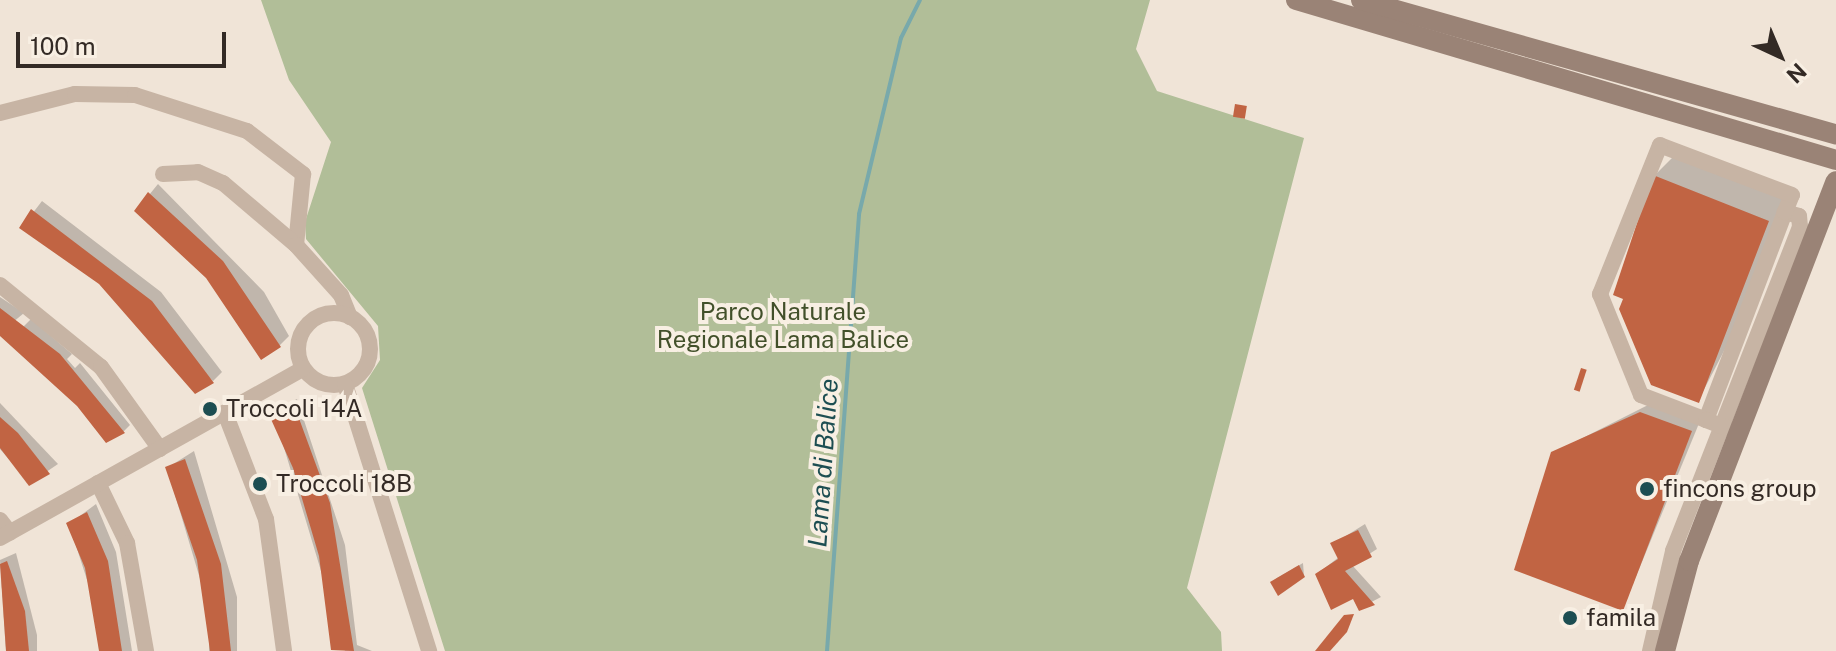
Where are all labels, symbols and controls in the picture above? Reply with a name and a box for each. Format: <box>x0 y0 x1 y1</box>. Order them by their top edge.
scale bar <box>20 16 230 66</box>
north arrow <box>1740 16 1820 96</box>
text: 100 m <box>30 32 96 60</box>
text: N <box>1781 58 1812 89</box>
park label: Parco Naturale Regionale Lama Balice <box>657 298 909 354</box>
water label: Lama di Balice <box>802 377 844 549</box>
place label: Troccoli 14A <box>226 395 363 423</box>
marker: Troccoli 14A <box>201 400 219 418</box>
place label: Troccoli 18B <box>276 470 412 498</box>
marker: Troccoli 18B <box>251 475 269 493</box>
place label: fincons group <box>1663 475 1817 503</box>
marker: fincons group <box>1638 480 1656 498</box>
place label: famila <box>1586 604 1656 632</box>
marker: famila <box>1561 609 1579 627</box>

